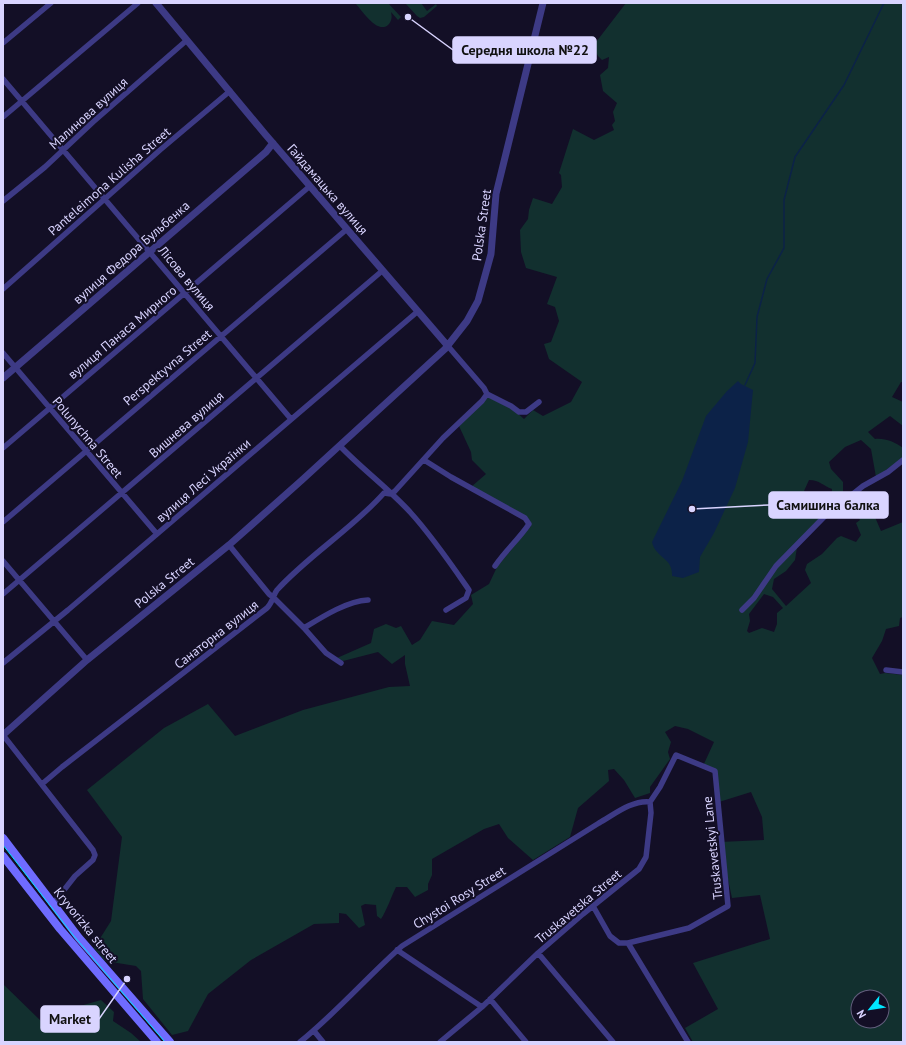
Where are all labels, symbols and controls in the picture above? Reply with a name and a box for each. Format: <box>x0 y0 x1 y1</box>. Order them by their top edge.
callout: Середня школа №22 <box>453 37 596 63</box>
text: Середня школа №22 <box>461 41 589 59</box>
street label: Малинова вулиця <box>45 74 131 153</box>
street label: Panteleimona Kulisha Street <box>44 123 175 239</box>
street label: Гайдамацька вулиця <box>284 140 372 238</box>
street label: Polska Street <box>468 187 495 262</box>
street label: вулиця Федора Бульбенка <box>70 197 193 308</box>
street label: Лісова вулиця <box>154 242 219 314</box>
street label: вулиця Панаса Мирного <box>64 282 180 383</box>
street label: Perspektyvna Street <box>120 325 215 409</box>
street label: Вишнева вулиця <box>145 387 227 461</box>
street label: Polunychna Street <box>49 393 127 482</box>
street label: вулиця Лесі Українки <box>153 435 254 526</box>
callout: Самишина балка <box>769 492 888 518</box>
text: Самишина балка <box>776 496 880 514</box>
street label: Polska Street <box>131 553 198 612</box>
street label: Санаторна вулиця <box>171 596 262 673</box>
street label: Truskavetskyi Lane <box>699 795 726 900</box>
street label: Chystoi Rosy Street <box>410 862 509 933</box>
street label: Truskavetska Street <box>532 865 625 947</box>
street label: Kryvorizka street <box>50 884 122 967</box>
north arrow <box>850 989 890 1029</box>
callout: Market <box>41 1006 99 1032</box>
text: N <box>853 1007 869 1021</box>
text: Market <box>49 1010 91 1028</box>

